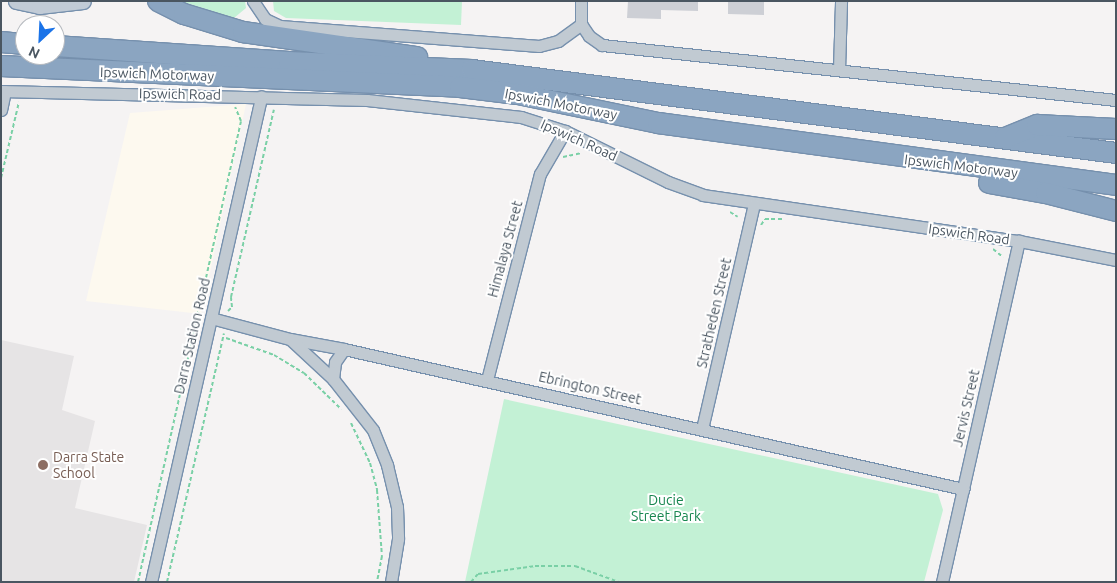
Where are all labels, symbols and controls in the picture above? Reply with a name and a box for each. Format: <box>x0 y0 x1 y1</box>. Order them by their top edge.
north arrow <box>15 15 65 65</box>
text: N <box>26 43 42 62</box>
street label: Ipswich Motorway <box>100 64 214 84</box>
street label: Ipswich Road <box>139 85 221 103</box>
street label: Ipswich Motorway <box>503 85 619 123</box>
street label: Ipswich Road <box>538 116 620 164</box>
street label: Ipswich Motorway <box>903 151 1019 181</box>
street label: Himalaya Street <box>484 199 526 299</box>
street label: Ipswich Road <box>927 220 1011 248</box>
street label: Stratheden Street <box>693 256 735 370</box>
street label: Darra Station Road <box>170 276 214 396</box>
street label: Ebrington Street <box>537 368 643 408</box>
street label: Jervis Street <box>949 368 983 448</box>
place label: Darra State School <box>53 449 124 482</box>
marker: Darra State School <box>37 459 49 471</box>
park label: Ducie Street Park <box>631 492 701 524</box>

